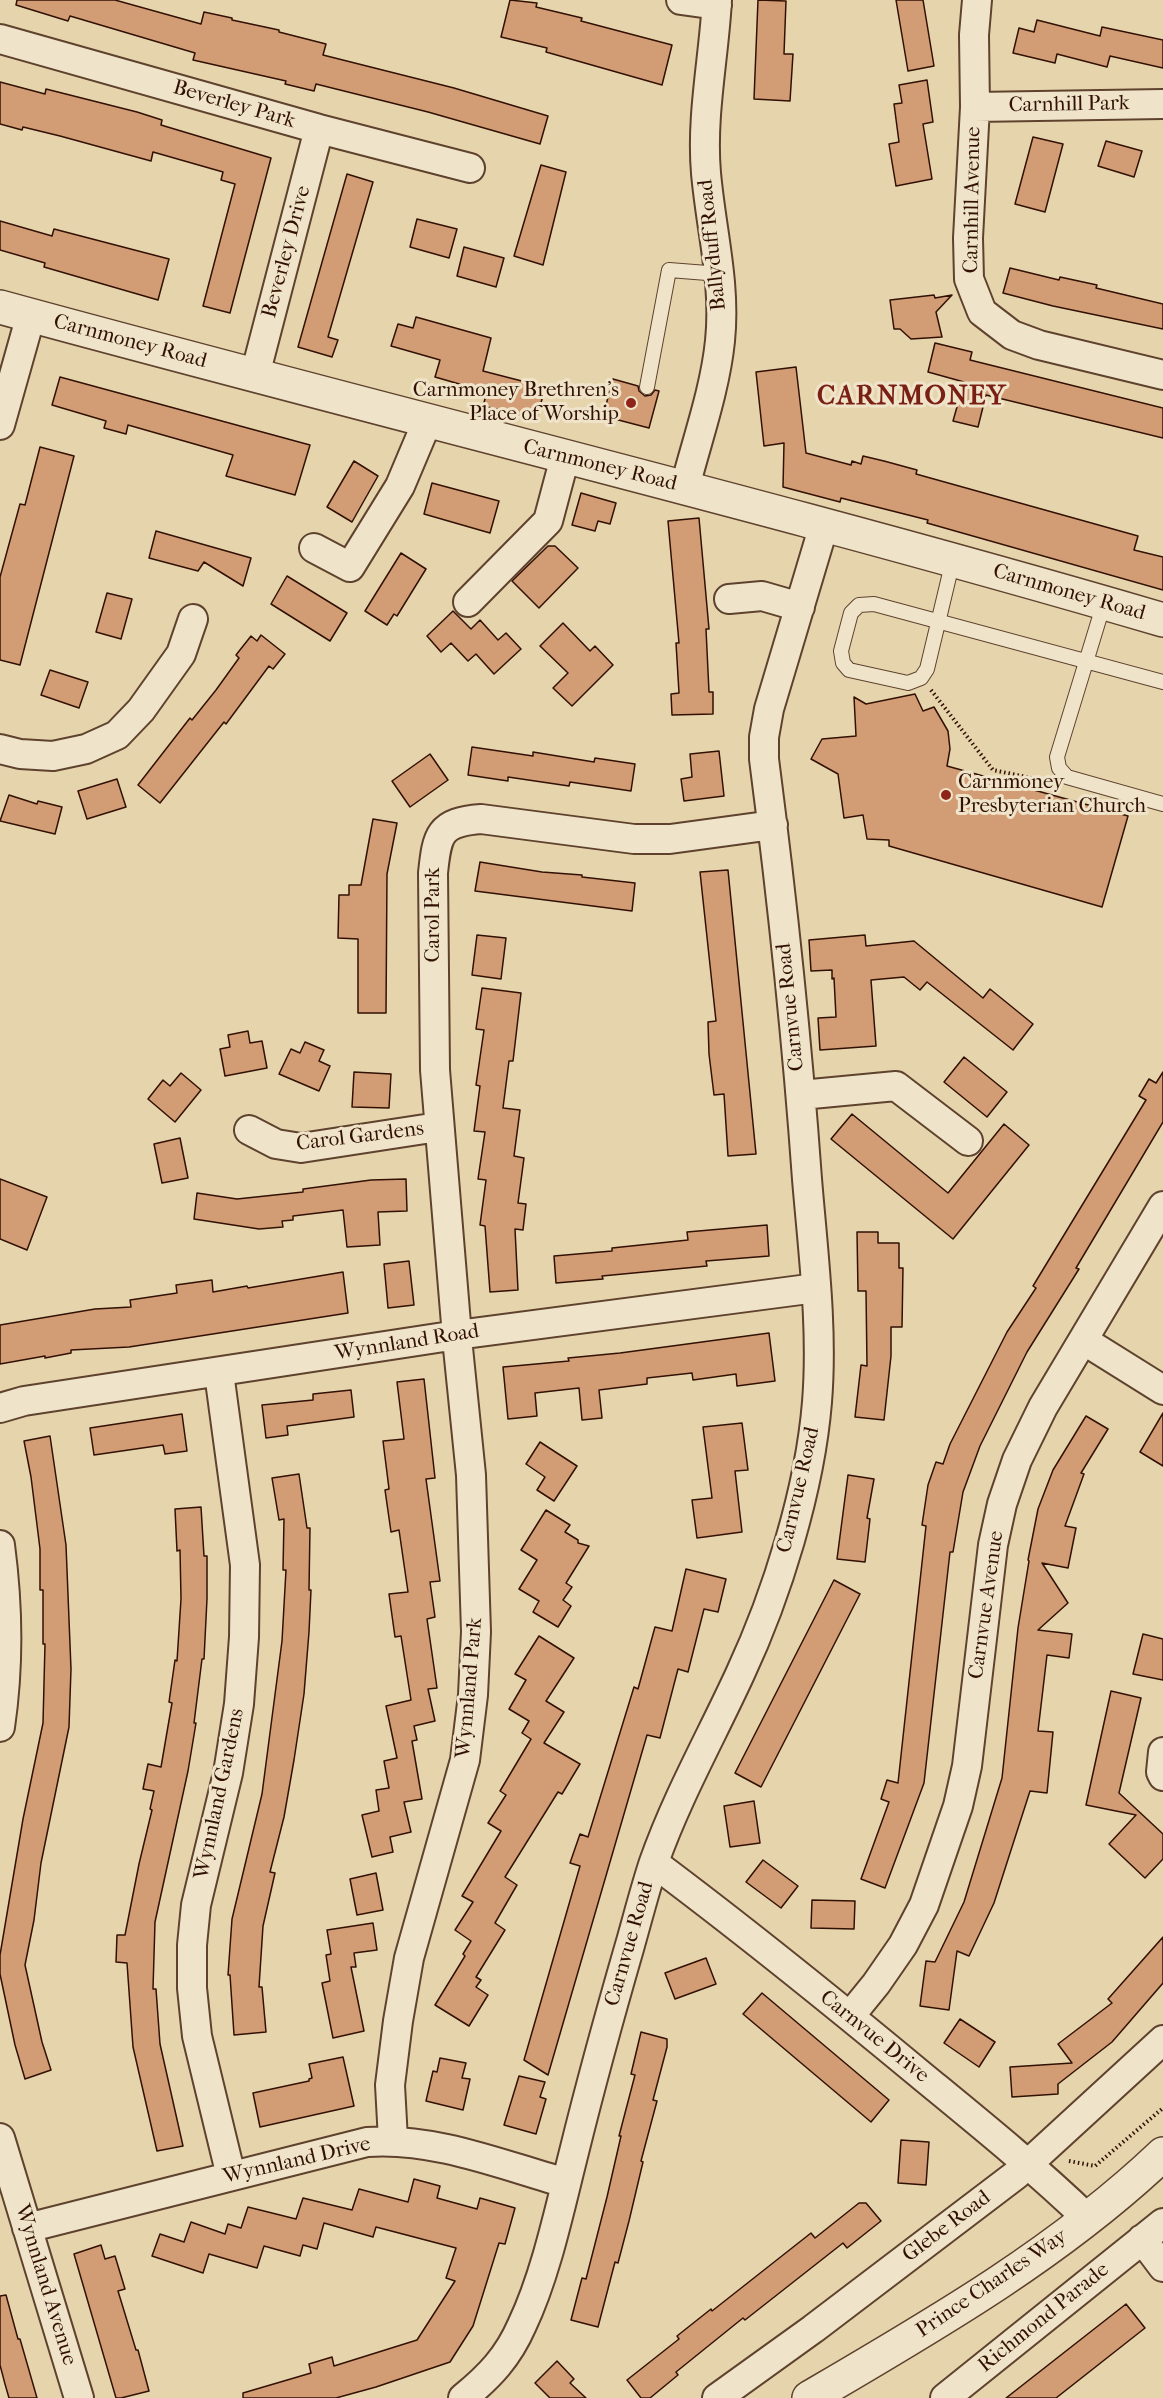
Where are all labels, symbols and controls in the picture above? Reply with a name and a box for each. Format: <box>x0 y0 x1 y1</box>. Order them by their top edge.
street label: Beverley Park <box>170 75 298 135</box>
street label: Carnhill Park <box>1008 91 1130 119</box>
street label: Carnhill Avenue <box>959 126 987 274</box>
street label: Ballyduff Road <box>694 178 732 312</box>
street label: Beverley Drive <box>257 183 317 321</box>
street label: Carnmoney Road <box>51 309 209 375</box>
place label: Carnmoney Brethren's Place of Worship <box>413 378 619 428</box>
district label: CARNMONEY <box>817 381 1007 413</box>
marker: Carnmoney Brethren's Place of Worship <box>624 396 638 410</box>
street label: Carnmoney Road <box>521 435 679 497</box>
street label: Carnmoney Road <box>990 559 1148 627</box>
place label: Carnmoney Presbyterian Church <box>958 770 1146 820</box>
marker: Carnmoney Presbyterian Church <box>939 788 953 802</box>
street label: Carol Park <box>421 867 447 963</box>
street label: Carnvue Road <box>772 942 810 1072</box>
street label: Carol Gardens <box>295 1117 425 1157</box>
street label: Wynnland Road <box>333 1319 481 1367</box>
street label: Carnvue Road <box>772 1425 826 1555</box>
street label: Carnvue Avenue <box>964 1529 1010 1681</box>
street label: Wynnland Park <box>451 1617 489 1759</box>
street label: Wynnland Gardens <box>190 1706 250 1882</box>
street label: Carnvue Road <box>600 1879 660 2009</box>
street label: Carnvue Drive <box>814 1985 934 2089</box>
street label: Wynnland Drive <box>221 2132 373 2190</box>
street label: Glebe Road <box>898 2186 996 2268</box>
street label: Wynnland Avenue <box>9 2201 81 2369</box>
street label: Prince Charles Way <box>912 2224 1072 2344</box>
street label: Richmond Parade <box>974 2258 1114 2378</box>

